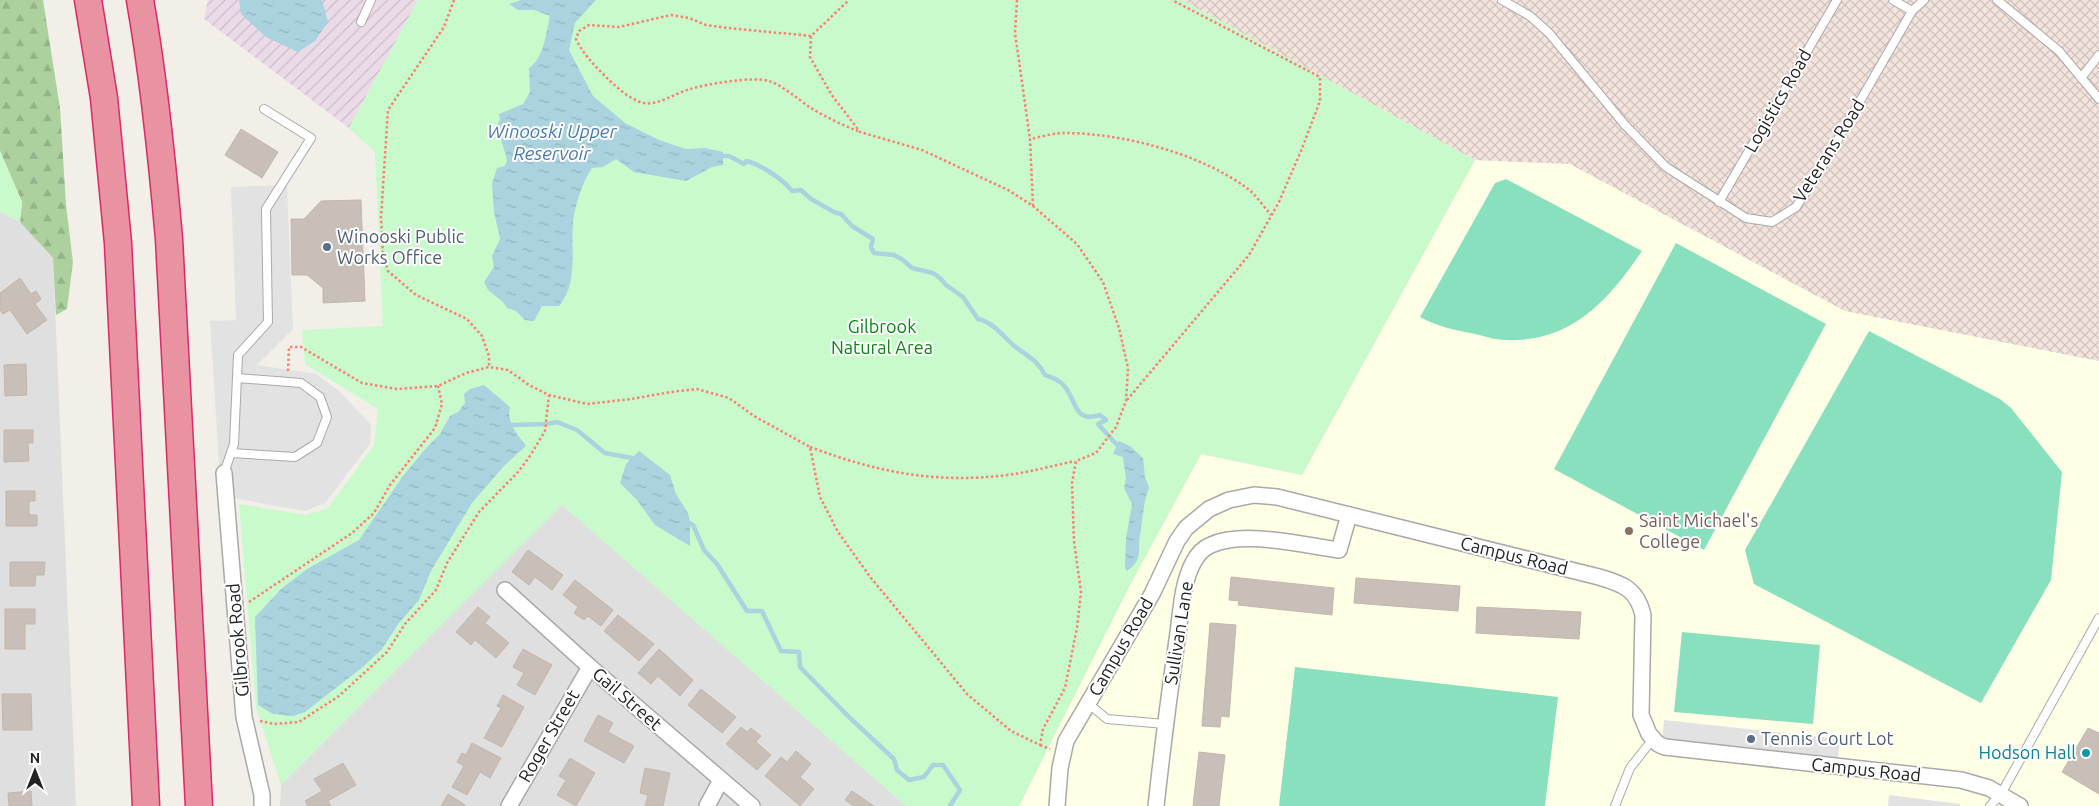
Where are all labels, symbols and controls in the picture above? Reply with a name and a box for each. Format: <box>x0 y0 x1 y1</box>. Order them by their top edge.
street label: Logistics Road <box>1740 45 1815 156</box>
street label: Veterans Road <box>1789 95 1868 206</box>
water label: Winooski Upper Reservoir <box>487 120 617 164</box>
place label: Winooski Public Works Office <box>337 226 464 267</box>
marker: Winooski Public Works Office <box>321 241 333 253</box>
park label: Gilbrook Natural Area <box>831 316 933 357</box>
place label: Saint Michael's College <box>1639 510 1758 551</box>
marker: Saint Michael's College <box>1623 525 1635 537</box>
street label: Campus Road <box>1458 532 1570 578</box>
street label: Sullivan Lane <box>1160 580 1196 686</box>
street label: Gilbrook Road <box>222 582 252 698</box>
street label: Campus Road <box>1084 594 1156 699</box>
street label: Gail Street <box>589 663 666 734</box>
street label: Roger Street <box>514 686 583 785</box>
place label: Tennis Court Lot <box>1761 728 1894 748</box>
marker: Tennis Court Lot <box>1745 733 1757 745</box>
place label: Hodson Hall <box>1978 742 2076 762</box>
north arrow <box>10 746 60 796</box>
marker: Hodson Hall <box>2080 747 2092 759</box>
text: N <box>30 750 40 766</box>
street label: Campus Road <box>1810 753 1922 785</box>

